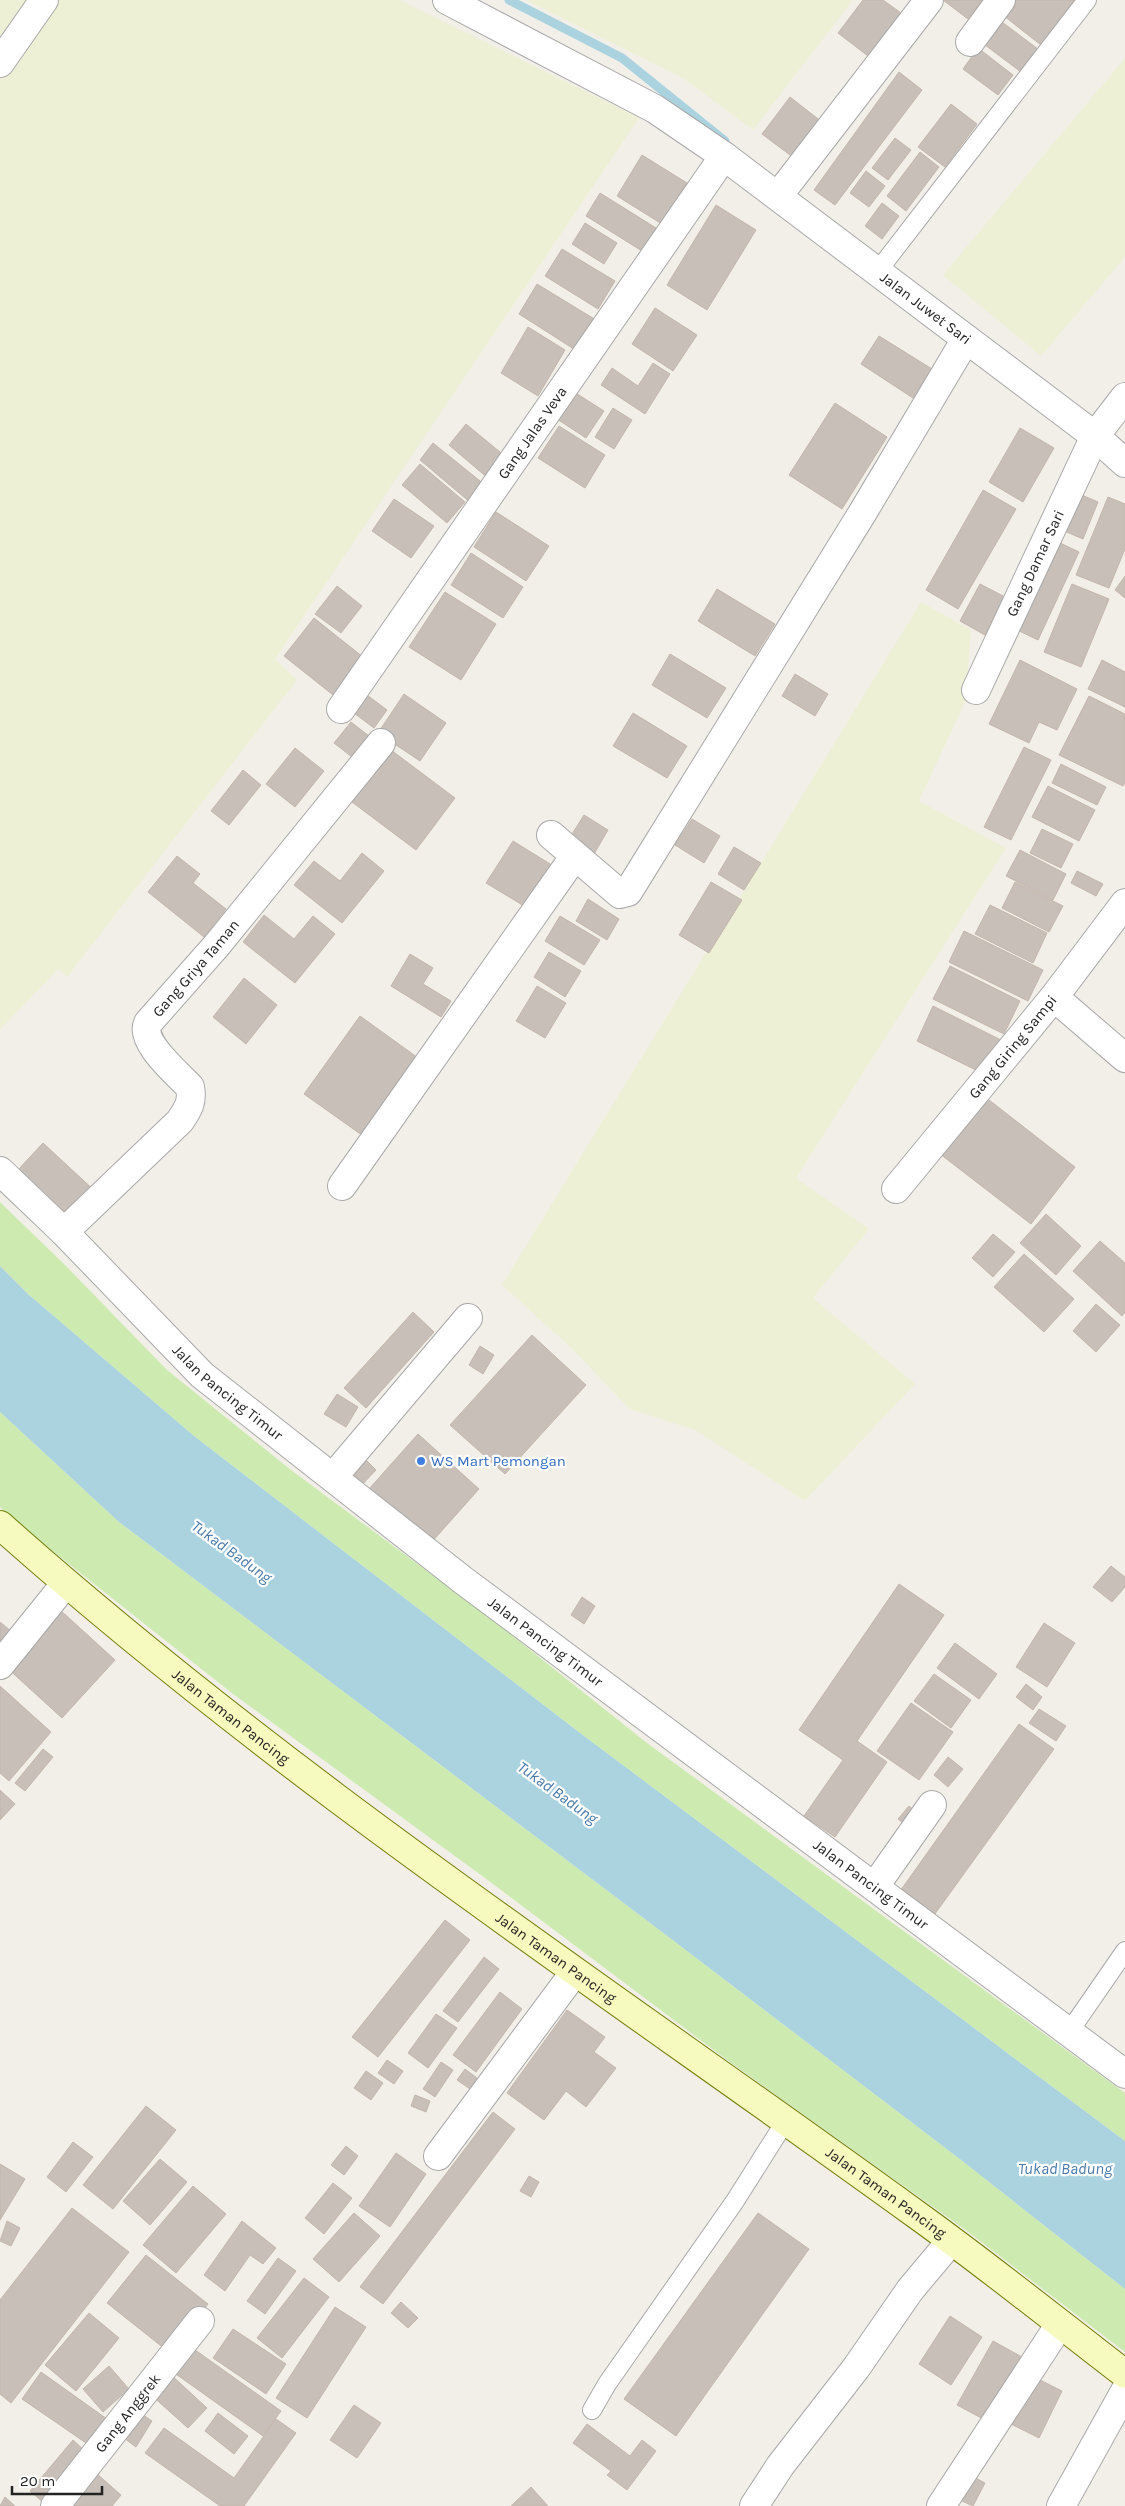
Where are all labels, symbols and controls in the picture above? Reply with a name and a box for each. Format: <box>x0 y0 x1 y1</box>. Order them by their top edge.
street label: Jalan Juwet Sari <box>877 268 975 348</box>
street label: Gang Jalas Veva <box>494 383 571 483</box>
street label: Gang Damar Sari <box>1003 507 1068 619</box>
street label: Gang Griya Taman <box>149 916 243 1021</box>
street label: Gang Giring Sampi <box>965 991 1061 1102</box>
street label: Jalan Pancing Timur <box>169 1341 287 1444</box>
place label: WS Mart Pemongan <box>431 1452 566 1470</box>
marker: WS Mart Pemongan <box>415 1455 427 1467</box>
water label: Tukad Badung <box>188 1516 276 1587</box>
street label: Jalan Pancing Timur <box>484 1593 607 1691</box>
street label: Jalan Taman Pancing <box>168 1665 294 1768</box>
water label: Tukad Badung <box>514 1757 602 1828</box>
street label: Jalan Pancing Timur <box>810 1836 932 1934</box>
street label: Jalan Taman Pancing <box>492 1909 620 2007</box>
street label: Jalan Taman Pancing <box>822 2143 950 2243</box>
water label: Tukad Badung <box>1018 2159 1113 2178</box>
street label: Gang Anggrek <box>91 2370 164 2456</box>
scale bar <box>12 2464 102 2496</box>
text: 20 m <box>20 2472 55 2490</box>

